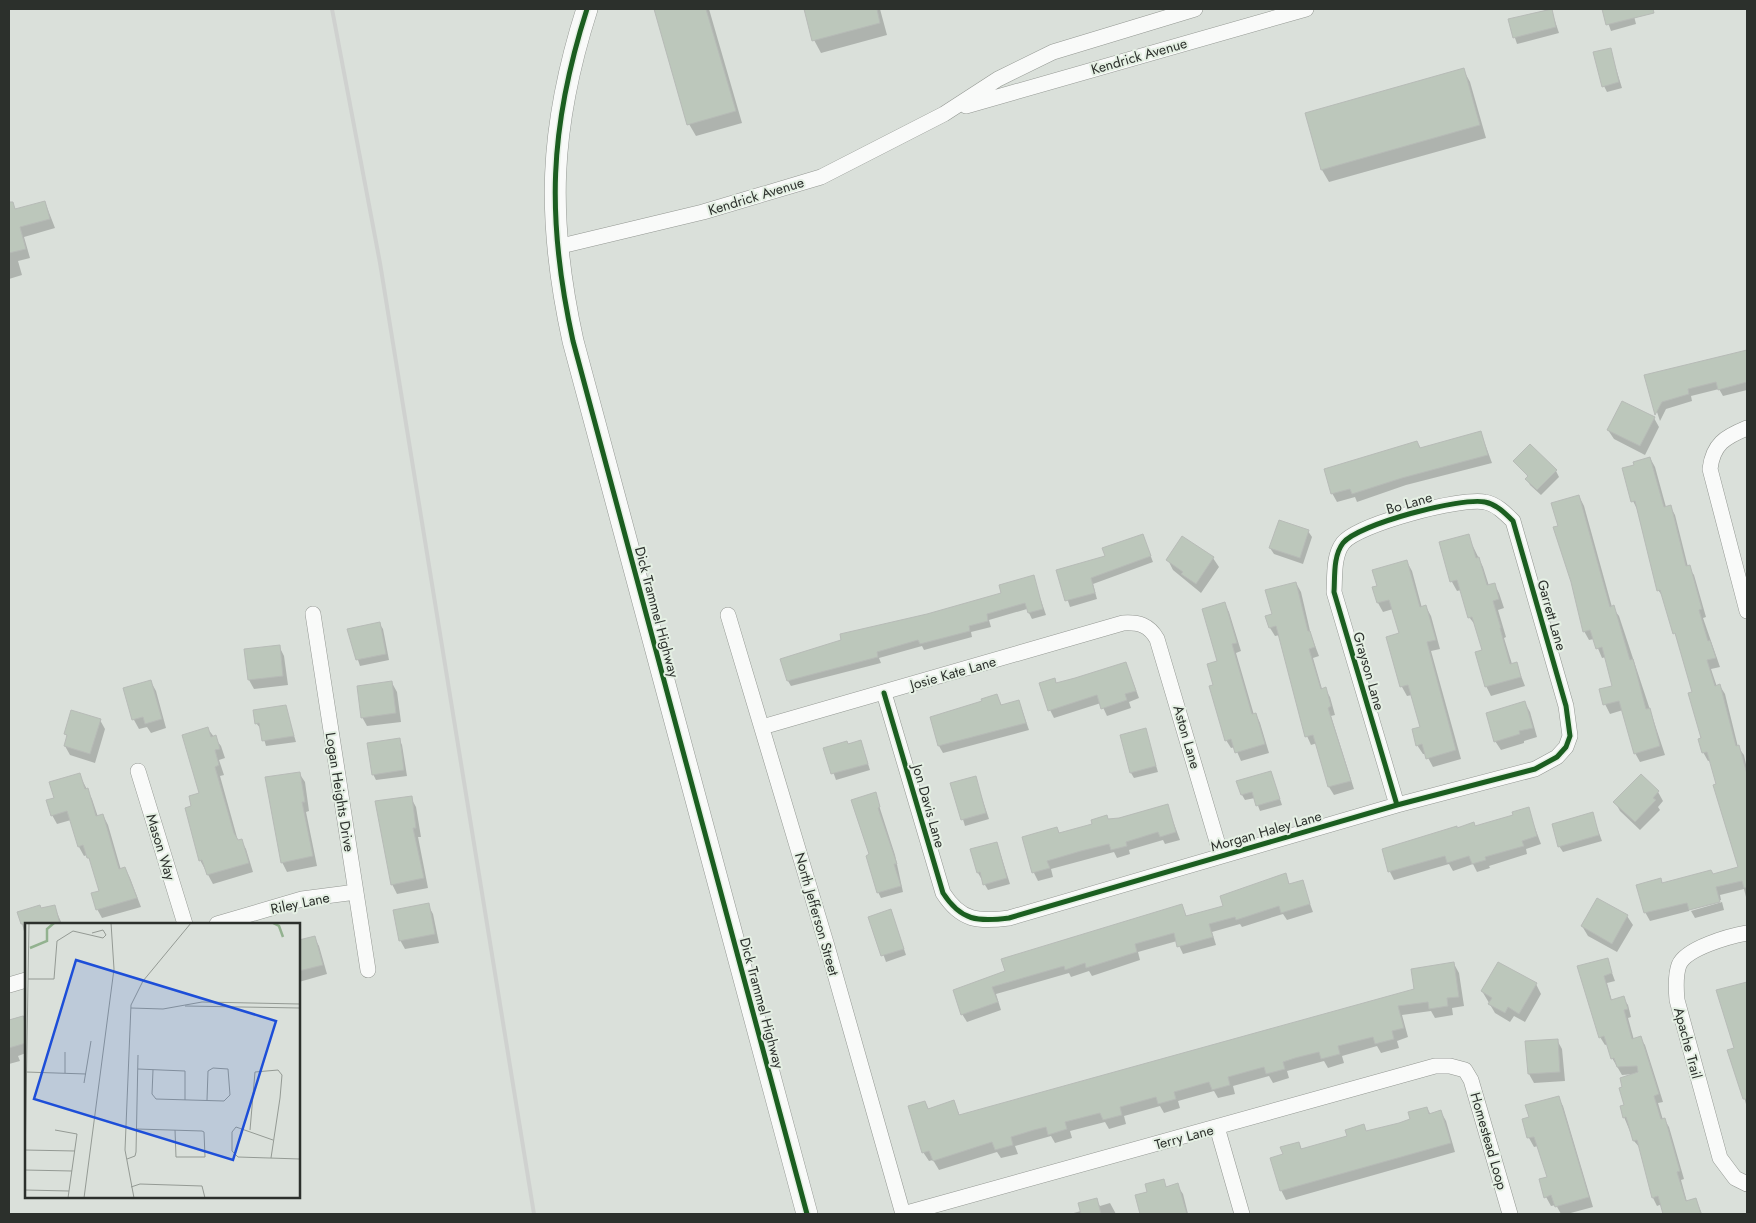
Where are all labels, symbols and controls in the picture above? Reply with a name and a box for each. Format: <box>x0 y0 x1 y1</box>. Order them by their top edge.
street label: Kendrick Avenue <box>1089 33 1189 79</box>
street label: Kendrick Avenue <box>706 172 806 220</box>
street label: Bo Lane <box>1384 487 1434 519</box>
street label: Dick Trammel Highway <box>630 544 684 681</box>
street label: Garrett Lane <box>1532 577 1572 653</box>
street label: Grayson Lane <box>1348 629 1390 713</box>
street label: Josie Kate Lane <box>906 651 998 695</box>
street label: Aston Lane <box>1168 703 1206 771</box>
street label: Logan Heights Drive <box>321 731 359 853</box>
street label: Jon Davis Lane <box>907 760 950 850</box>
street label: Morgan Haley Lane <box>1208 806 1324 856</box>
street label: Mason Way <box>141 811 181 883</box>
street label: North Jefferson Street <box>790 850 844 978</box>
street label: Riley Lane <box>269 887 331 919</box>
inset map <box>25 923 300 1198</box>
street label: Dick Trammel Highway <box>735 935 789 1072</box>
street label: Apache Trail <box>1669 1005 1707 1081</box>
street label: Homestead Loop <box>1466 1090 1512 1192</box>
street label: Terry Lane <box>1152 1120 1216 1154</box>

